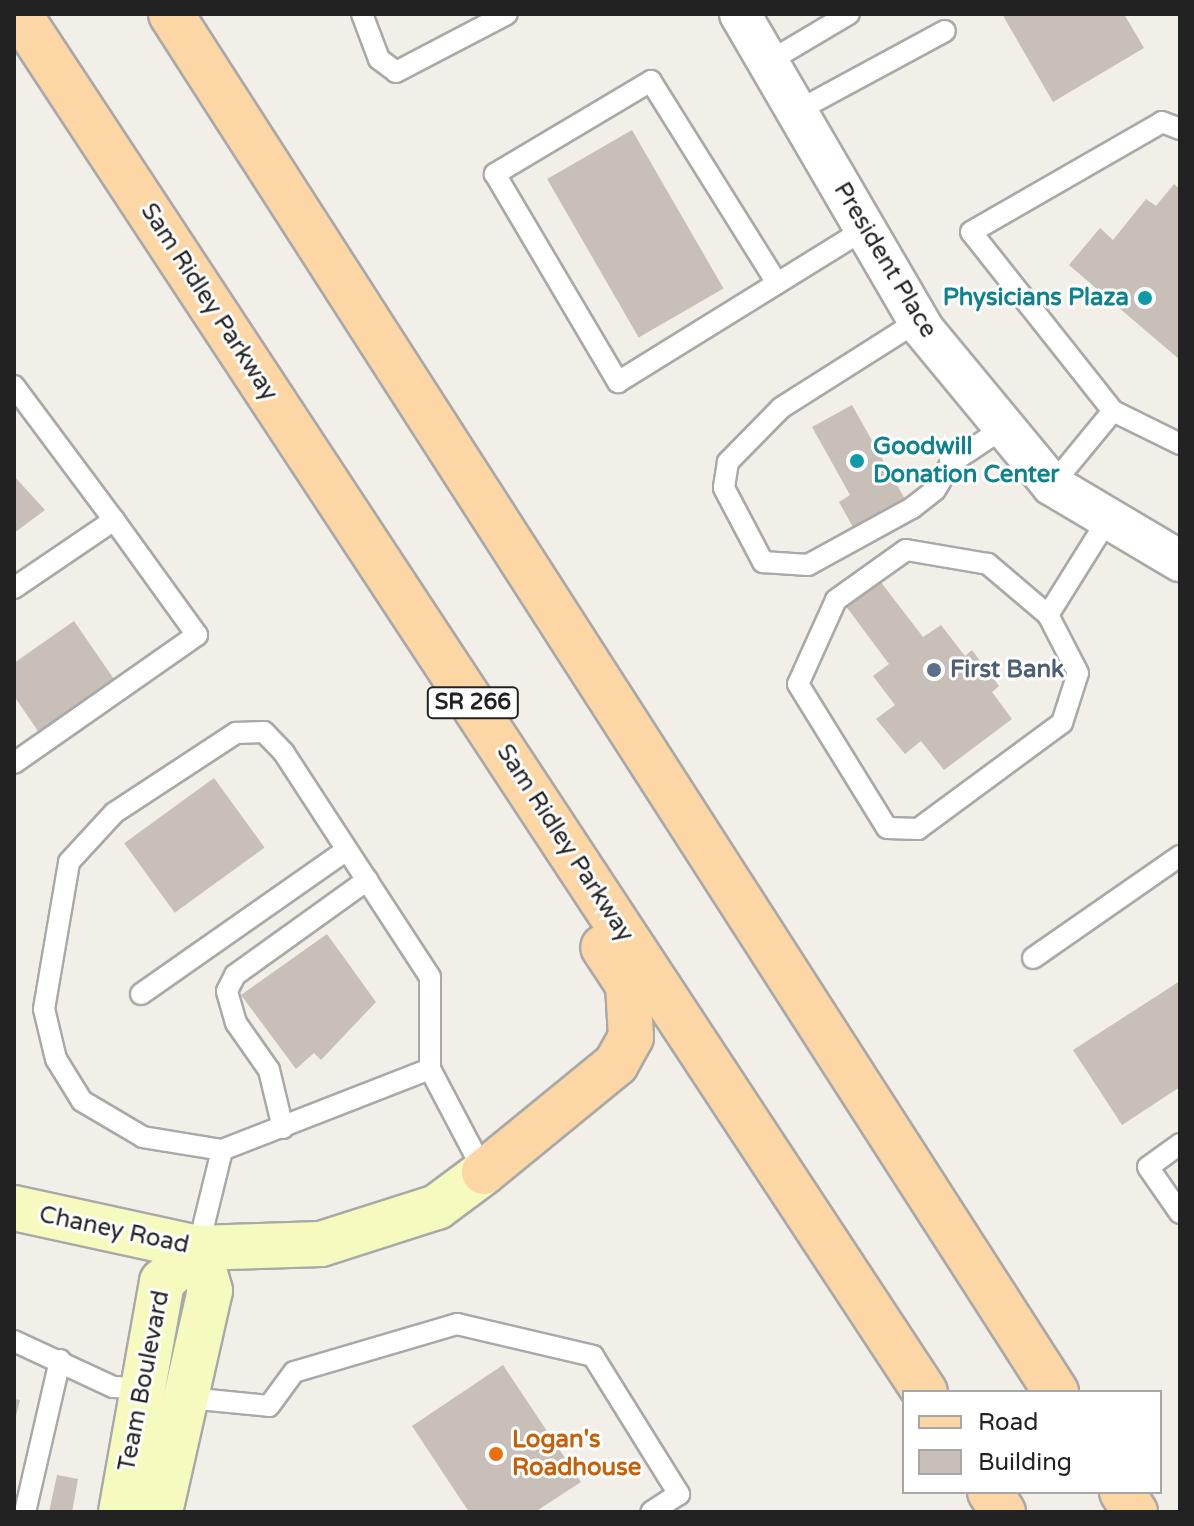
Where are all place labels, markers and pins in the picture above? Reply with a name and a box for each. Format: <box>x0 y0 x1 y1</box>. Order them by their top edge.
place label: Physicians Plaza <box>943 284 1129 312</box>
marker: Physicians Plaza <box>1136 289 1154 307</box>
place label: Goodwill Donation Center <box>873 433 1060 489</box>
marker: Goodwill Donation Center <box>848 452 866 470</box>
place label: First Bank <box>950 656 1064 684</box>
marker: First Bank <box>925 661 943 679</box>
place label: Logan's Roadhouse <box>512 1426 641 1482</box>
marker: Logan's Roadhouse <box>487 1445 505 1463</box>

